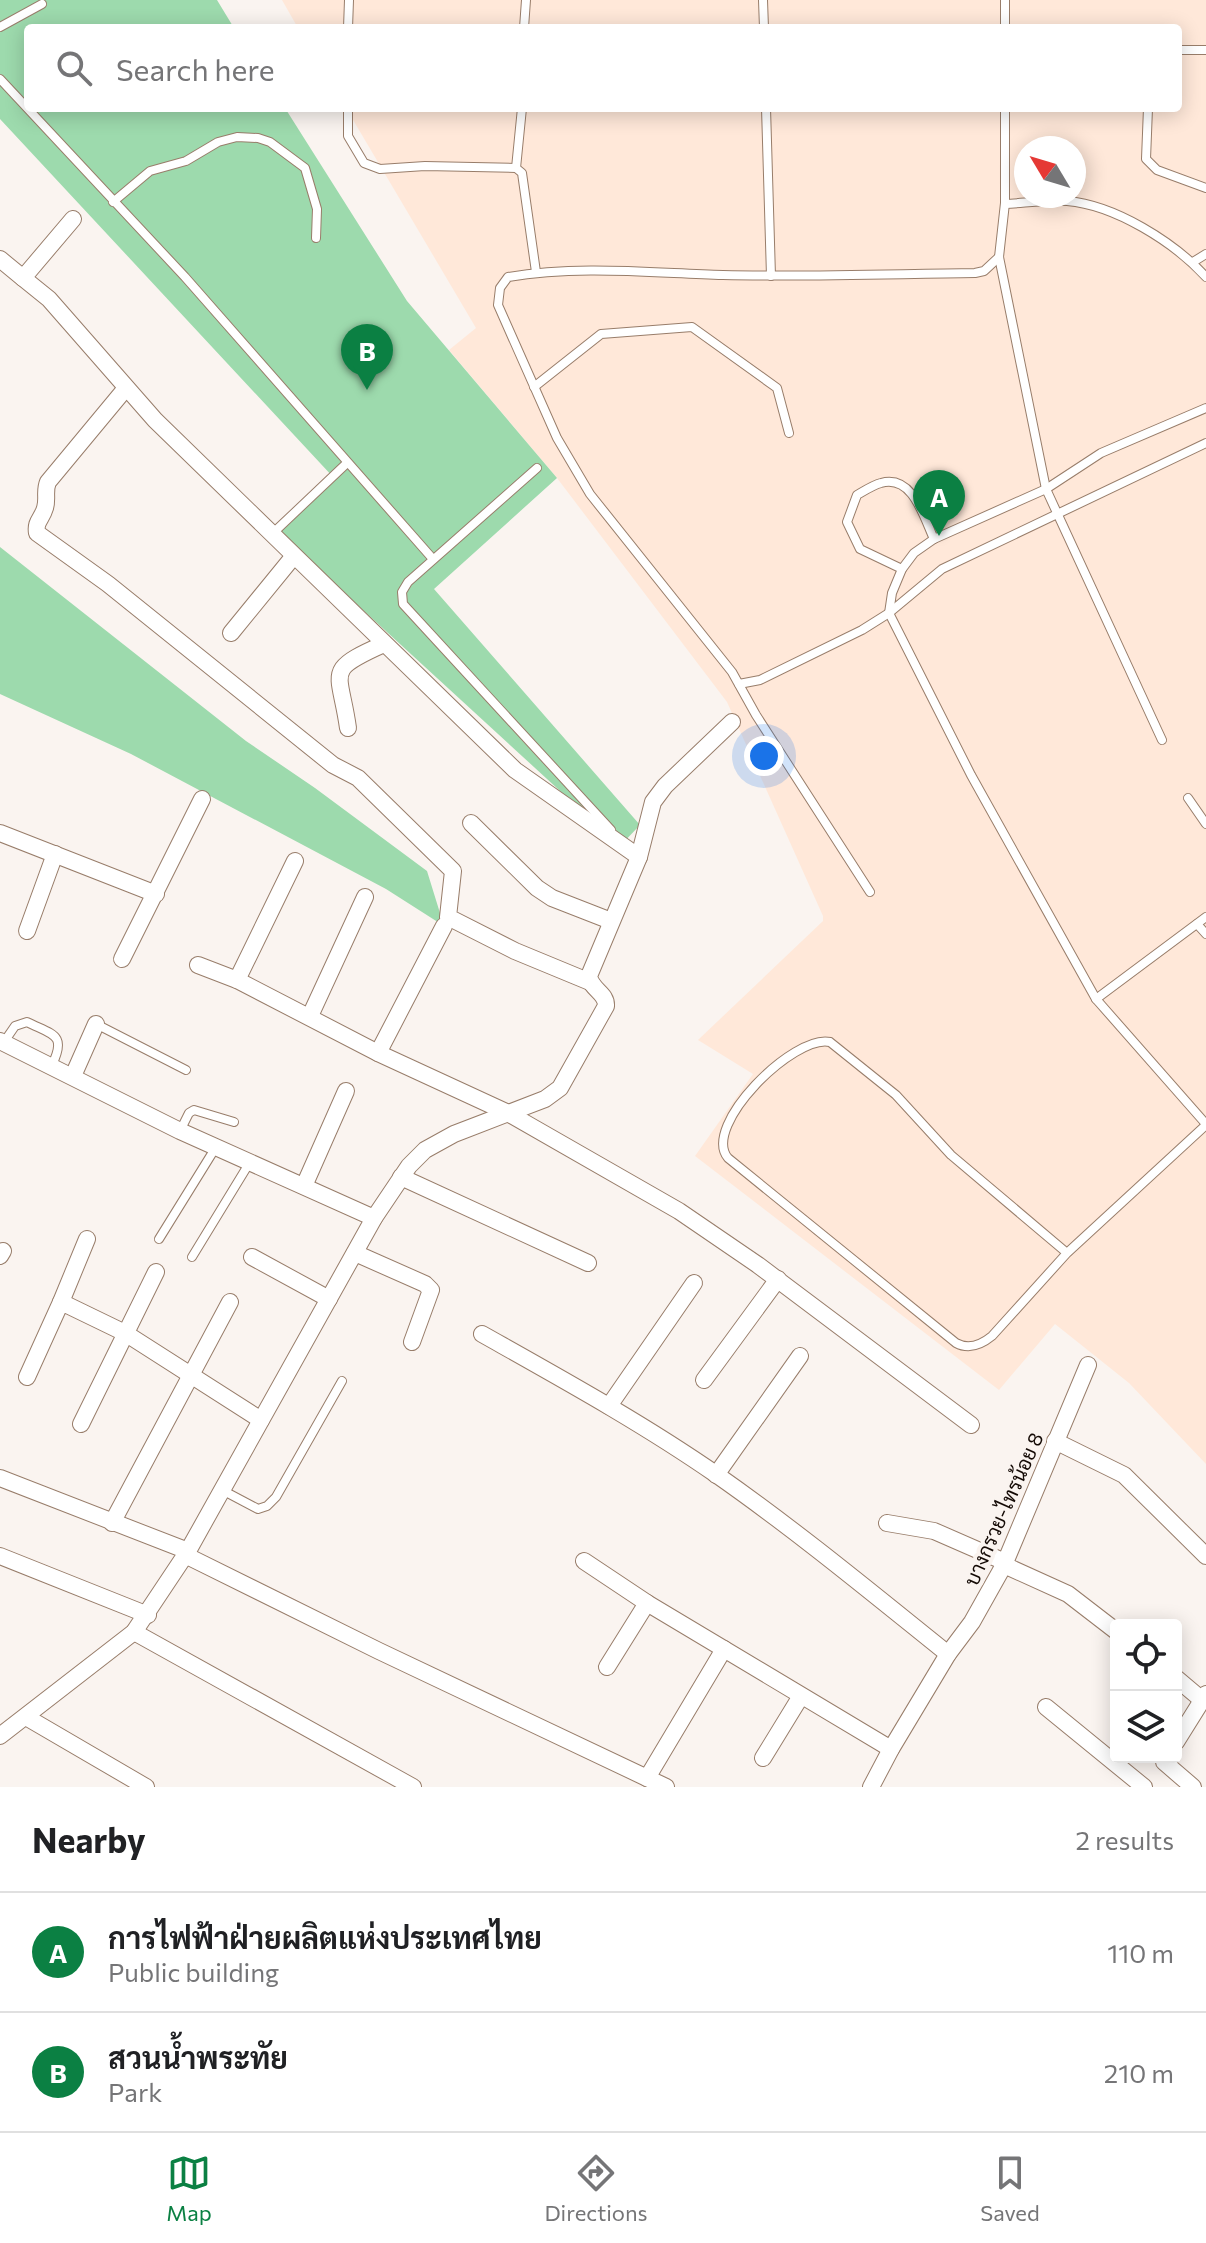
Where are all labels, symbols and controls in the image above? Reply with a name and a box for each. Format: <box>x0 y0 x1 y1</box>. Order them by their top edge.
search box <box>24 24 1182 112</box>
icon: search <box>52 46 96 90</box>
text: Search here <box>116 50 275 87</box>
north arrow <box>1014 136 1086 208</box>
pin: B <box>341 324 393 390</box>
pin: A <box>913 470 965 536</box>
your location <box>744 736 784 776</box>
street label: บางกรวย-ไทรน้อย 8 <box>958 1429 1048 1589</box>
map controls <box>1110 1619 1182 1763</box>
button: locate <box>1110 1619 1182 1691</box>
button: layers <box>1110 1691 1182 1763</box>
text: Nearby <box>32 1818 146 1860</box>
text: 2 results <box>1076 1824 1174 1855</box>
text: การไฟฟ้าฝ่ายผลิตแห่งประเทศไทย <box>108 1918 542 1955</box>
text: A <box>49 1937 67 1968</box>
text: 110 m <box>1107 1937 1174 1968</box>
text: Public building <box>108 1956 279 1987</box>
text: สวนน้ำพระทัย <box>108 2038 288 2075</box>
text: B <box>49 2057 67 2088</box>
text: 210 m <box>1104 2057 1174 2088</box>
text: Park <box>108 2076 162 2107</box>
tab: Map <box>166 2151 212 2226</box>
tab: Directions <box>544 2151 648 2226</box>
tab: Saved <box>980 2151 1040 2226</box>

